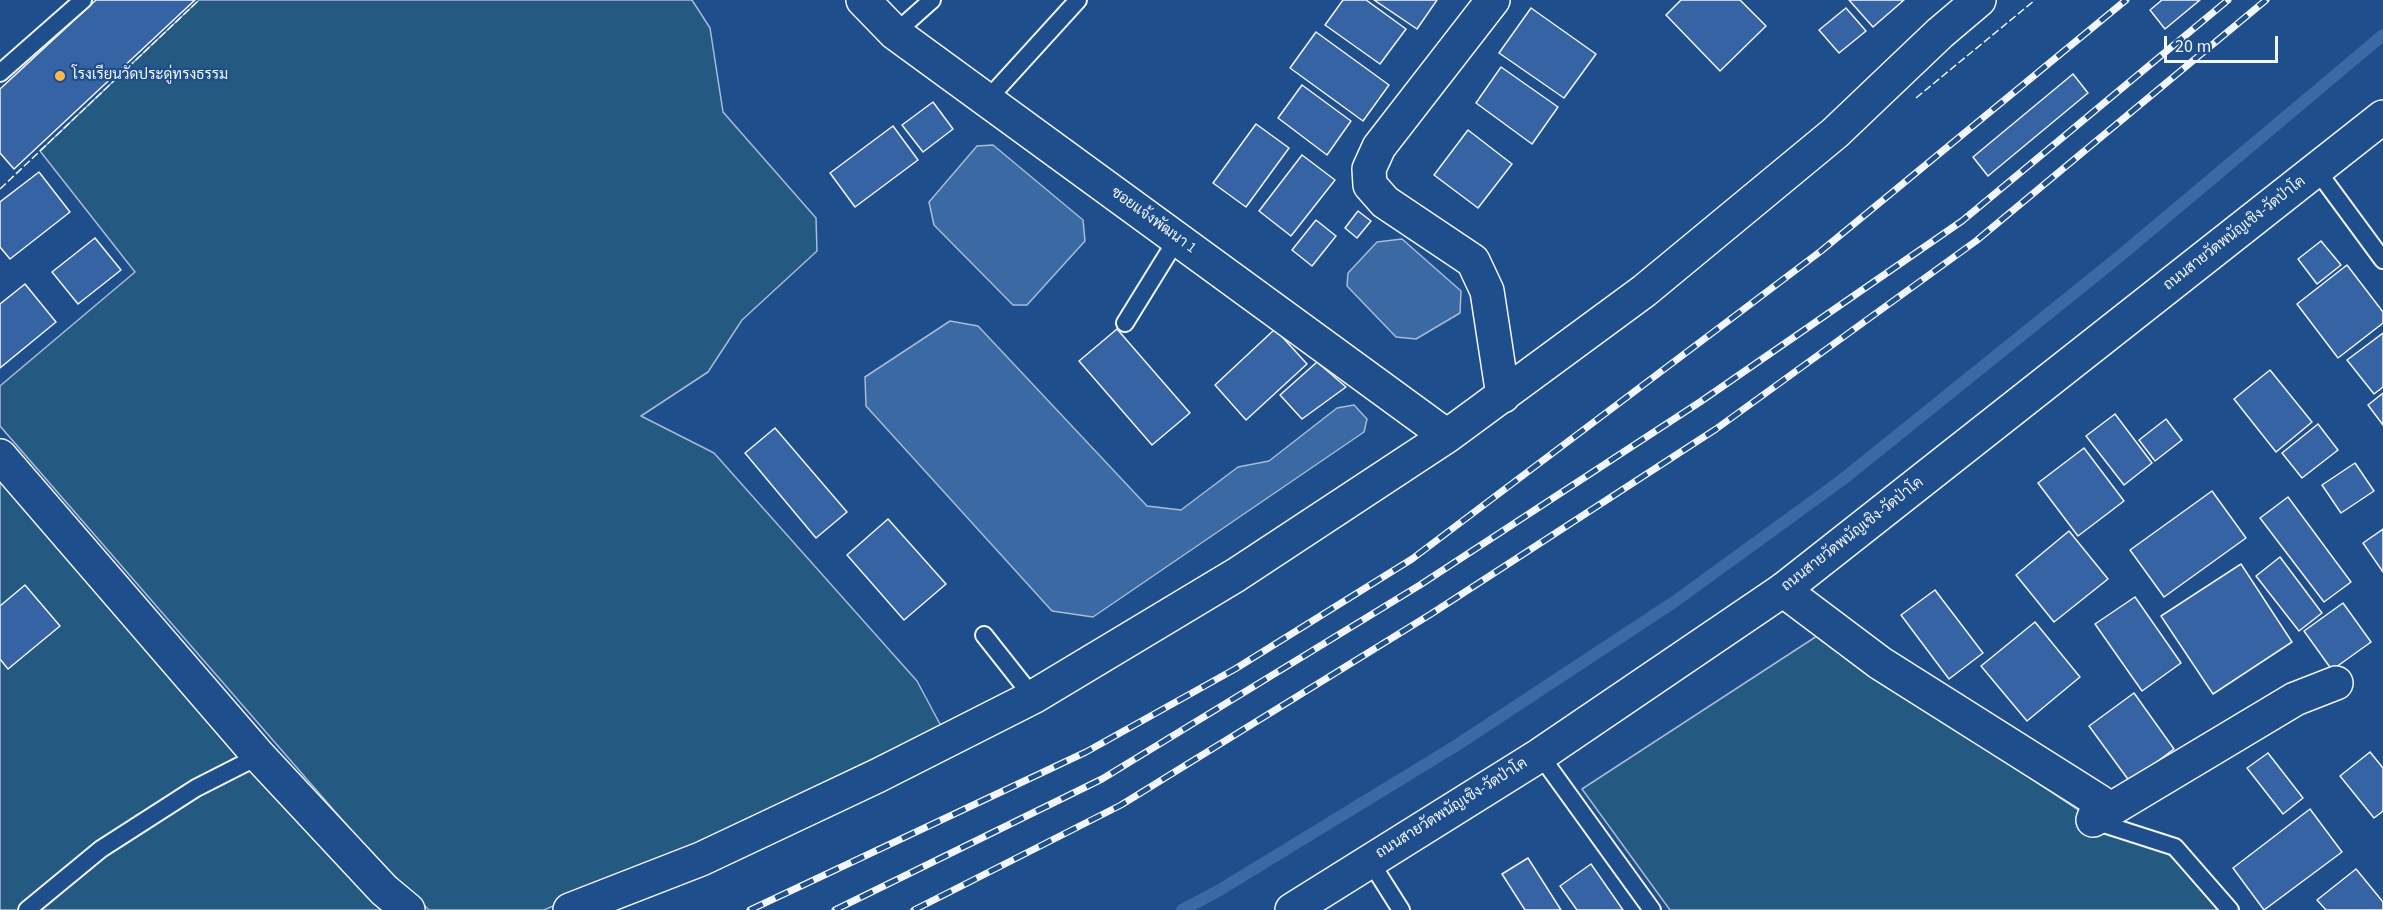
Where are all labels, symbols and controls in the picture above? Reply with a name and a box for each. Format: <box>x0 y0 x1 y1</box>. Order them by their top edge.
scale bar <box>2167 24 2281 62</box>
text: 20 m <box>2175 34 2211 59</box>
place label: โรงเรียนวัดประดู่ทรงธรรม <box>72 67 228 85</box>
marker: โรงเรียนวัดประดู่ทรงธรรม <box>53 69 67 83</box>
street label: ถนนสายวัดพนัญเชิง-วัดป่าโค <box>2160 173 2310 295</box>
street label: ซอยแจ้งพัฒนา 1 <box>1107 184 1199 258</box>
street label: ถนนสายวัดพนัญเชิง-วัดป่าโค <box>1778 474 1928 596</box>
street label: ถนนสายวัดพนัญเชิง-วัดป่าโค <box>1373 755 1531 863</box>

